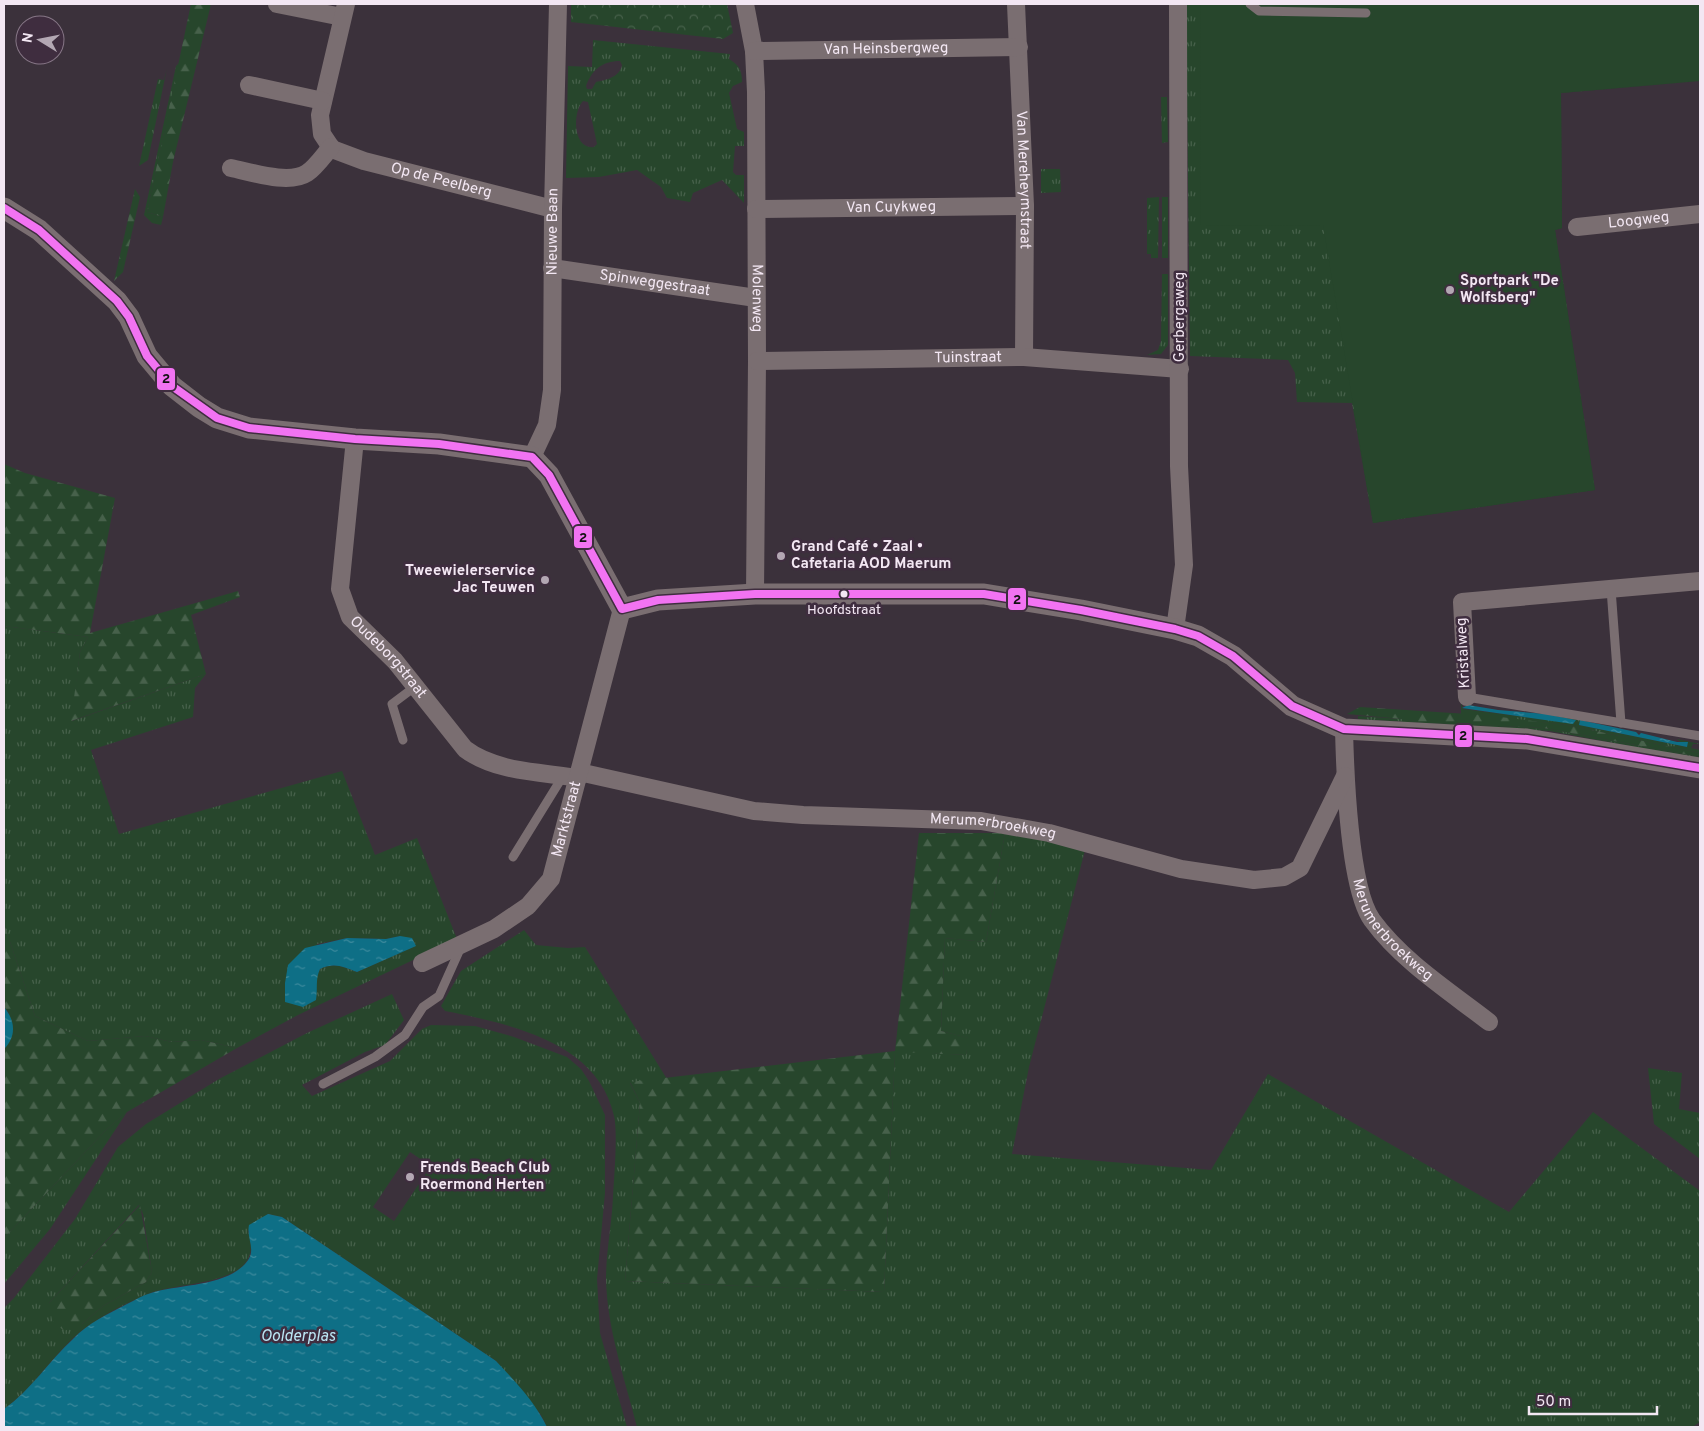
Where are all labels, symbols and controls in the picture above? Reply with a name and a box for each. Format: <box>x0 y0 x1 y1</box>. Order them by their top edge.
north arrow <box>15 15 65 65</box>
text: N <box>19 32 38 44</box>
street label: Van Heinsbergweg <box>823 39 949 59</box>
street label: Van Mereheymstraat <box>1011 110 1035 249</box>
street label: Op de Peelberg <box>389 159 494 203</box>
street label: Nieuwe Baan <box>543 188 563 276</box>
street label: Van Cuykweg <box>846 197 936 217</box>
street label: Loogweg <box>1607 208 1670 233</box>
street label: Molenweg <box>747 264 766 332</box>
street label: Spinweggestraat <box>598 266 712 301</box>
street label: Gerbergaweg <box>1171 272 1190 362</box>
place label: Sportpark "De Wolfsberg" <box>1460 272 1559 308</box>
marker: Sportpark "De Wolfsberg" <box>1444 284 1456 296</box>
street label: Tuinstraat <box>934 348 1002 368</box>
line badge: 2 <box>156 367 176 391</box>
text: 2 <box>162 371 170 388</box>
line badge: 2 <box>573 525 593 549</box>
text: 2 <box>579 530 587 547</box>
place label: Grand Café • Zaal • Cafetaria AOD Maerum <box>791 538 952 574</box>
marker: Grand Café • Zaal • Cafetaria AOD Maerum <box>775 550 787 562</box>
place label: Tweewielerservice Jac Teuwen <box>405 562 535 598</box>
marker: Tweewielerservice Jac Teuwen <box>539 574 551 586</box>
line badge: 2 <box>1007 587 1027 611</box>
marker: Hoofdstraat <box>839 589 849 599</box>
text: 2 <box>1013 592 1021 609</box>
place label: Hoofdstraat <box>807 602 881 619</box>
street label: Oudeborgstraat <box>345 612 431 702</box>
street label: Kristalweg <box>1453 617 1475 689</box>
line badge: 2 <box>1454 724 1473 748</box>
text: 2 <box>1459 728 1467 745</box>
street label: Marktstraat <box>548 779 586 859</box>
street label: Merumerbroekweg <box>930 810 1058 844</box>
street label: Merumerbroekweg <box>1348 877 1437 986</box>
place label: Frends Beach Club Roermond Herten <box>420 1159 550 1195</box>
marker: Frends Beach Club Roermond Herten <box>404 1171 416 1183</box>
water label: Oolderplas <box>261 1327 336 1347</box>
scale bar <box>1529 1384 1656 1416</box>
text: 50 m <box>1536 1393 1571 1412</box>

